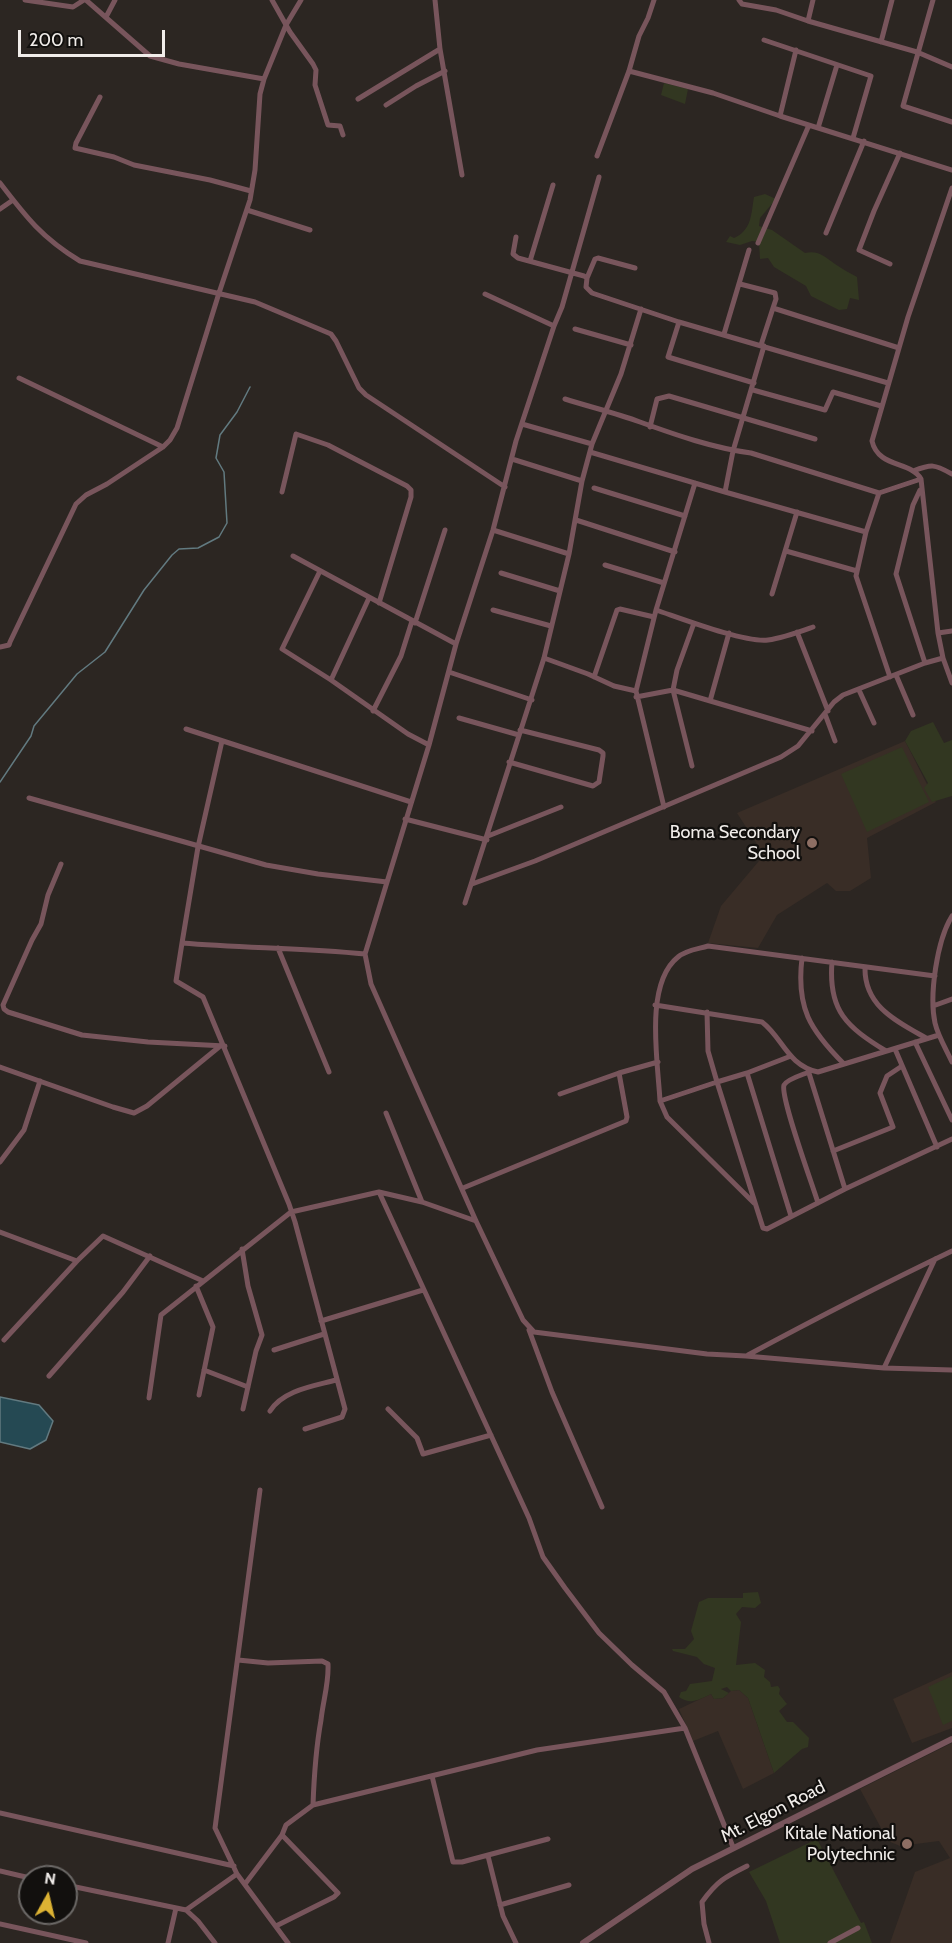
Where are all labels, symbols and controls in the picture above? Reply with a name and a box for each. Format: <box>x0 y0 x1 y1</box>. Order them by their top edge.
scale bar <box>21 18 168 56</box>
text: 200 m <box>29 29 83 51</box>
place label: Boma Secondary School <box>670 822 800 864</box>
marker: Boma Secondary School <box>805 836 819 850</box>
street label: Mt. Elgon Road <box>717 1776 829 1848</box>
place label: Kitale National Polytechnic <box>785 1823 895 1866</box>
marker: Kitale National Polytechnic <box>900 1837 914 1851</box>
north arrow <box>18 1865 78 1925</box>
text: N <box>43 1868 57 1889</box>

